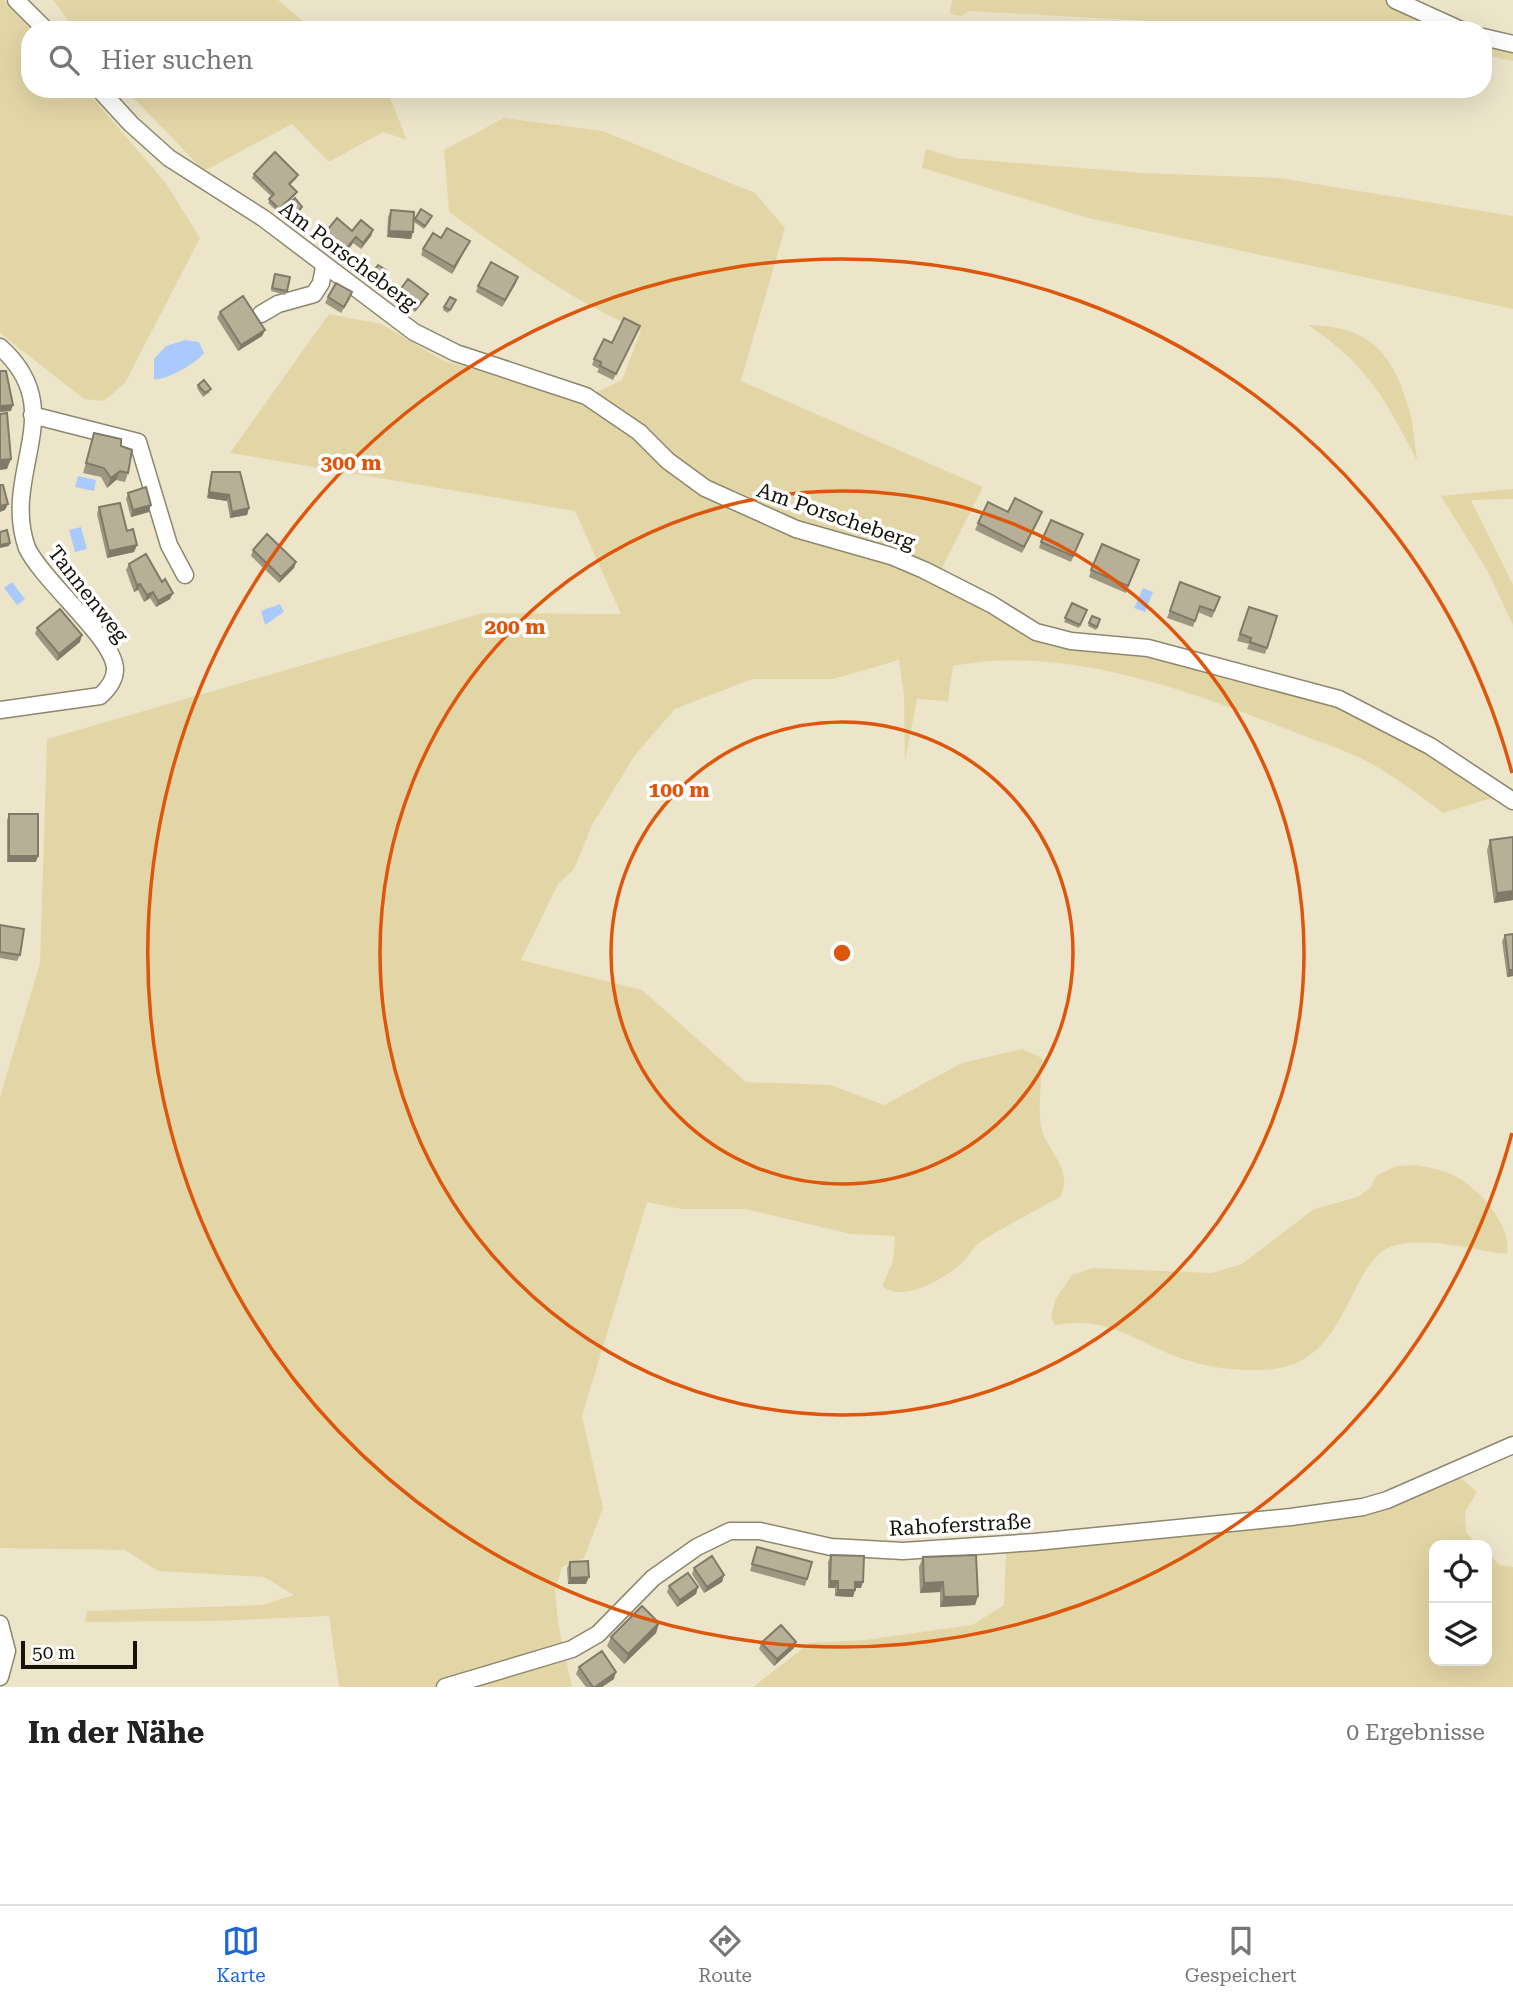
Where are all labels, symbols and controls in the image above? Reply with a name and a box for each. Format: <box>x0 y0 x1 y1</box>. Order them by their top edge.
search box <box>21 21 1492 98</box>
icon: search <box>45 41 83 79</box>
text: Hier suchen <box>101 45 253 75</box>
street label: Am Porscheberg <box>275 197 421 315</box>
text: 300 m <box>321 451 381 475</box>
street label: Am Porscheberg <box>754 478 918 554</box>
street label: Tannenweg <box>43 541 133 647</box>
text: 200 m <box>485 615 545 639</box>
text: 100 m <box>649 778 709 802</box>
centre of rings <box>830 941 854 965</box>
street label: Rahoferstraße <box>888 1509 1032 1541</box>
map controls <box>1429 1540 1492 1666</box>
button: locate <box>1429 1540 1492 1603</box>
button: layers <box>1429 1603 1492 1666</box>
scale bar <box>21 1638 136 1670</box>
text: 50 m <box>32 1641 75 1664</box>
text: In der Nähe <box>28 1715 204 1750</box>
text: 0 Ergebnisse <box>1346 1719 1485 1746</box>
tab: Karte <box>216 1922 266 1987</box>
tab: Route <box>698 1922 752 1987</box>
tab: Gespeichert <box>1185 1922 1297 1987</box>

